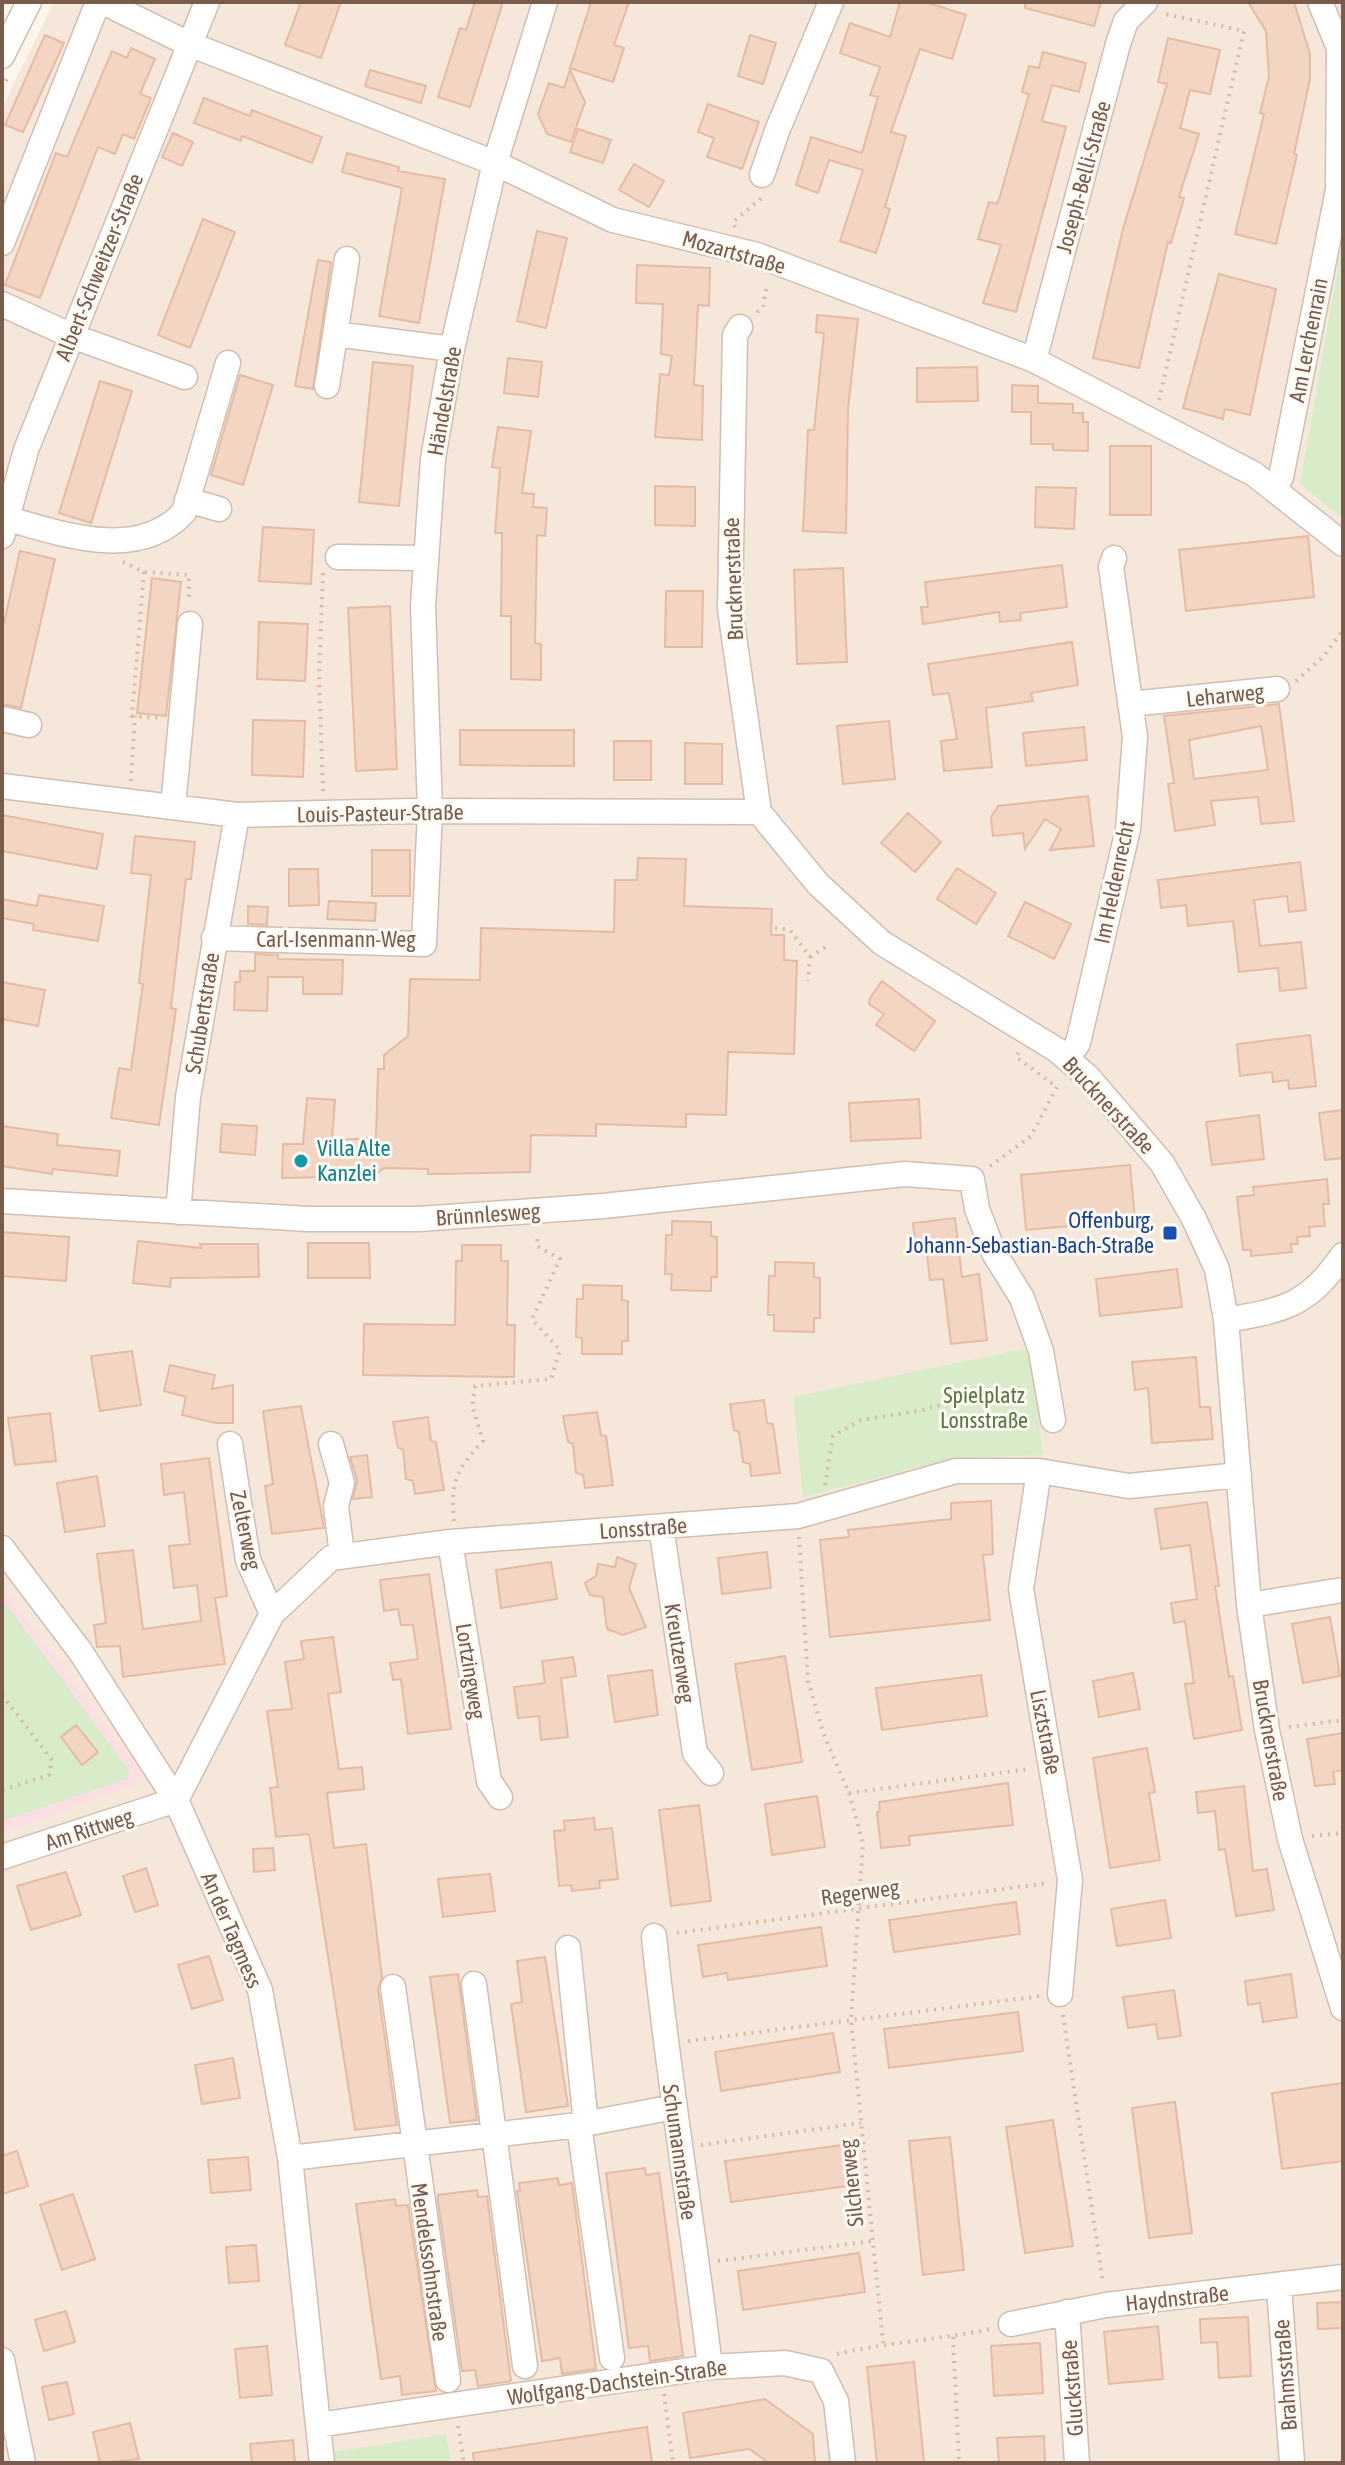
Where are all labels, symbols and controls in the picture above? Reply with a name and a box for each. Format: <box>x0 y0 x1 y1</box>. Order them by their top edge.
street label: Joseph-Belli-Straße <box>1050 98 1116 256</box>
street label: Albert-Schweitzer-Straße <box>50 170 148 364</box>
street label: Mozartstraße <box>679 225 789 279</box>
street label: Am Lerchenrain <box>1283 276 1333 404</box>
street label: Händelstraße <box>422 344 466 458</box>
street label: Brucknerstraße <box>718 517 748 641</box>
street label: Leharweg <box>1185 678 1266 712</box>
street label: Louis-Pasteur-Straße <box>296 799 464 827</box>
street label: Im Heldenrecht <box>1088 818 1140 946</box>
street label: Carl-Isenmann-Weg <box>256 926 416 952</box>
street label: Schubertstraße <box>180 951 224 1075</box>
street label: Brucknerstraße <box>1057 1051 1161 1159</box>
place label: Villa Alte Kanzlei <box>317 1135 390 1186</box>
marker: Villa Alte Kanzlei <box>292 1152 310 1170</box>
street label: Brünnlesweg <box>435 1197 542 1231</box>
place label: Offenburg, Johann-Sebastian-Bach-Straße <box>906 1207 1154 1258</box>
marker: Offenburg, Johann-Sebastian-Bach-Straße <box>1161 1224 1179 1242</box>
park label: Spielplatz Lonsstraße <box>940 1382 1028 1433</box>
street label: Zelterweg <box>225 1488 267 1573</box>
street label: Lonsstraße <box>598 1512 688 1544</box>
street label: Kreutzerweg <box>659 1601 701 1705</box>
street label: Lortzingweg <box>451 1621 492 1721</box>
street label: Brucknerstraße <box>1247 1677 1295 1803</box>
street label: Lisztstraße <box>1025 1687 1067 1777</box>
street label: Am Rittweg <box>42 1802 137 1855</box>
street label: An der Tagmess <box>196 1868 268 1992</box>
street label: Regerweg <box>819 1874 901 1910</box>
street label: Schumannstraße <box>658 2082 702 2222</box>
street label: Silcherweg <box>833 2138 869 2228</box>
street label: Mendelssohnstraße <box>406 2181 454 2343</box>
street label: Haydnstraße <box>1124 2280 1230 2316</box>
street label: Brahmsstraße <box>1268 2318 1302 2432</box>
street label: Gluckstraße <box>1056 2339 1088 2437</box>
street label: Wolfgang-Dachstein-Straße <box>506 2354 728 2410</box>

